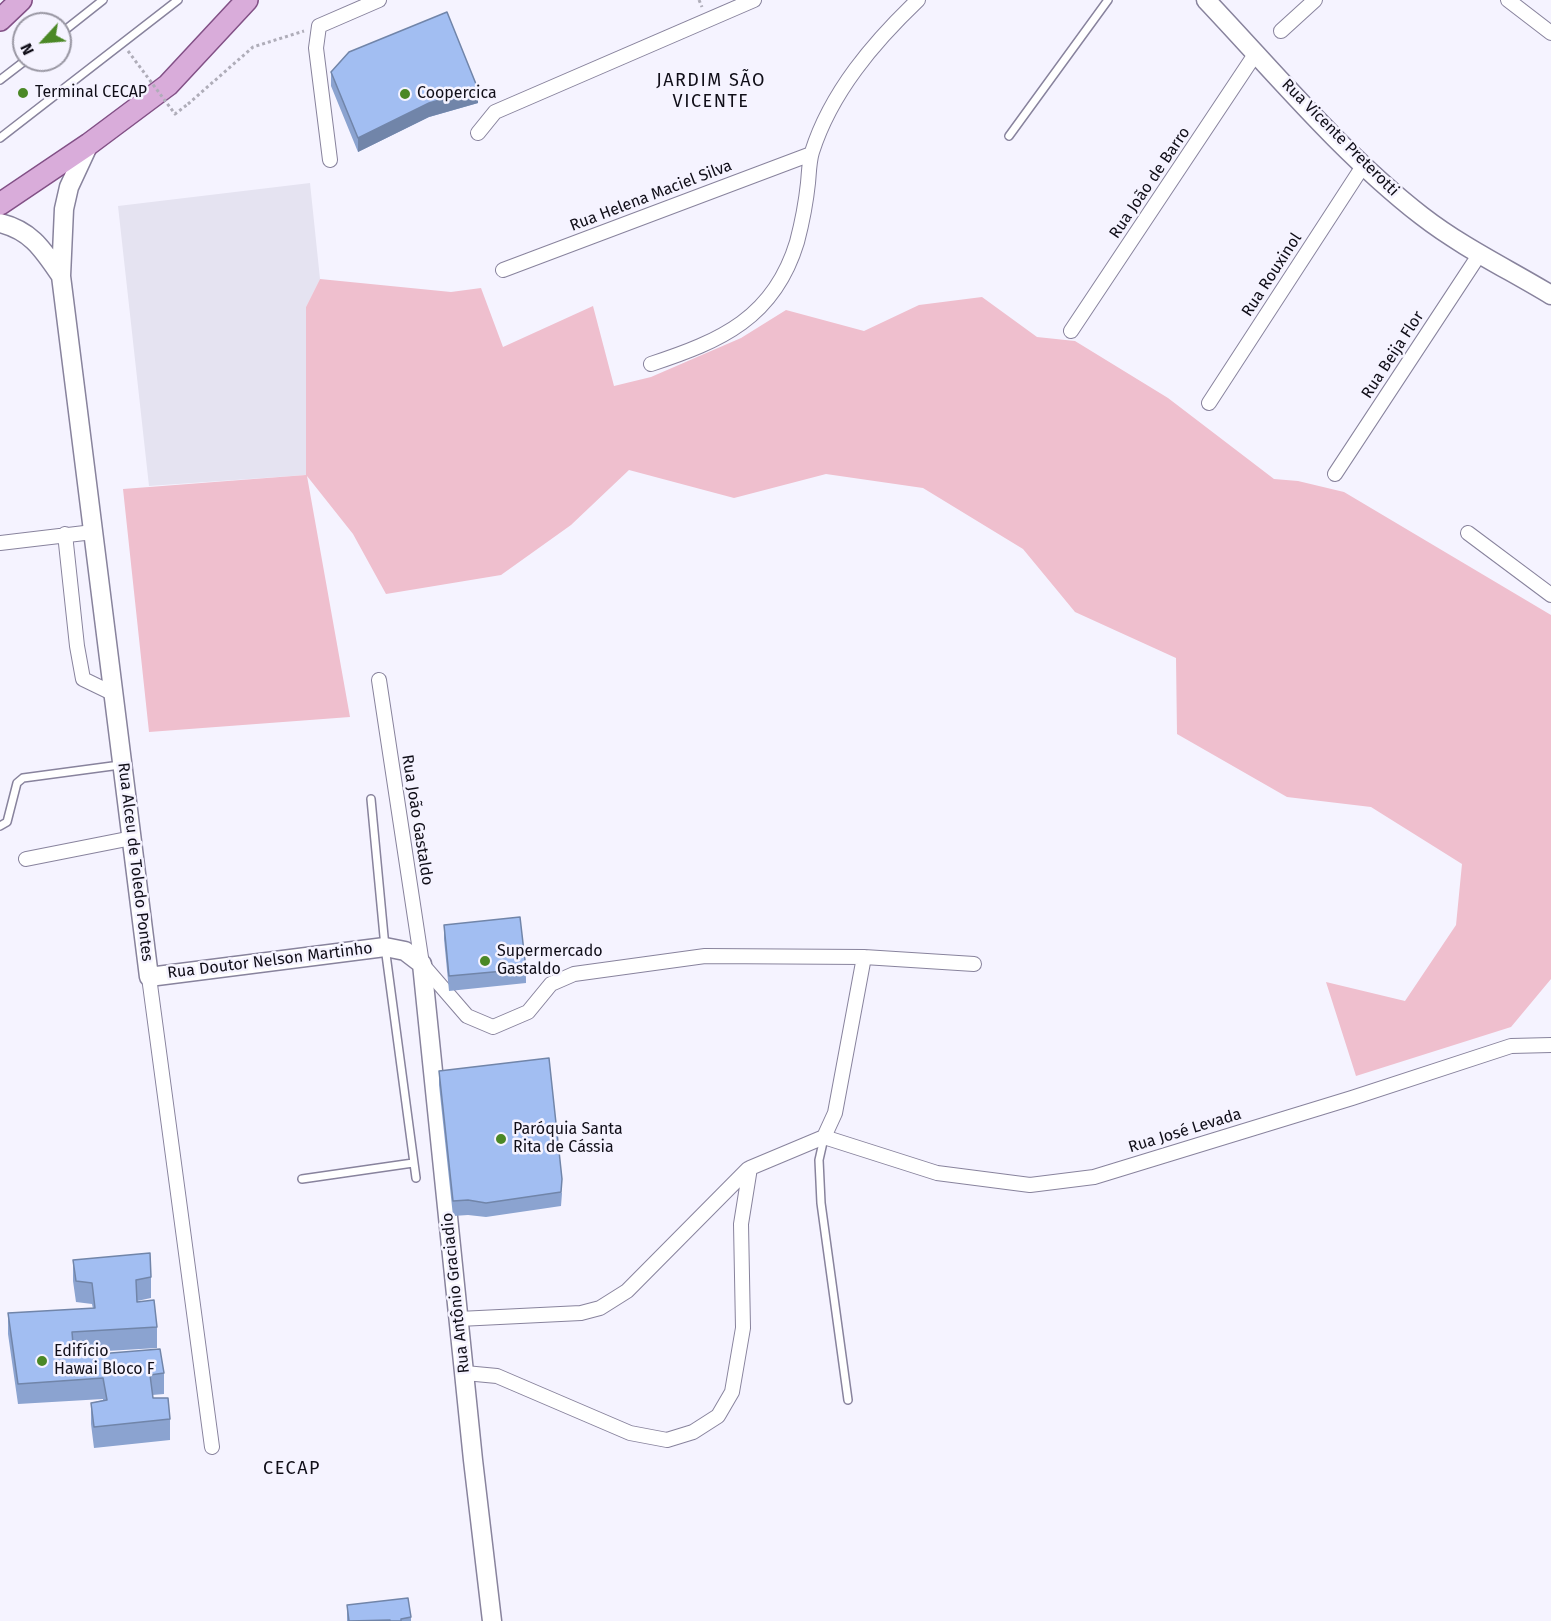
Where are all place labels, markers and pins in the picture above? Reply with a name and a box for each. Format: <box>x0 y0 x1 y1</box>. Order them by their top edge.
place label: Terminal CECAP <box>35 83 147 103</box>
place label: Coopercica <box>417 84 497 104</box>
marker: Terminal CECAP <box>16 86 30 100</box>
marker: Coopercica <box>398 87 412 101</box>
place label: Supermercado Gastaldo <box>497 942 603 980</box>
marker: Supermercado Gastaldo <box>478 954 492 968</box>
place label: Paróquia Santa Rita de Cássia <box>513 1120 623 1158</box>
marker: Paróquia Santa Rita de Cássia <box>494 1132 508 1146</box>
place label: Edifício Hawai Bloco F <box>54 1342 155 1380</box>
marker: Edifício Hawai Bloco F <box>35 1354 49 1368</box>

